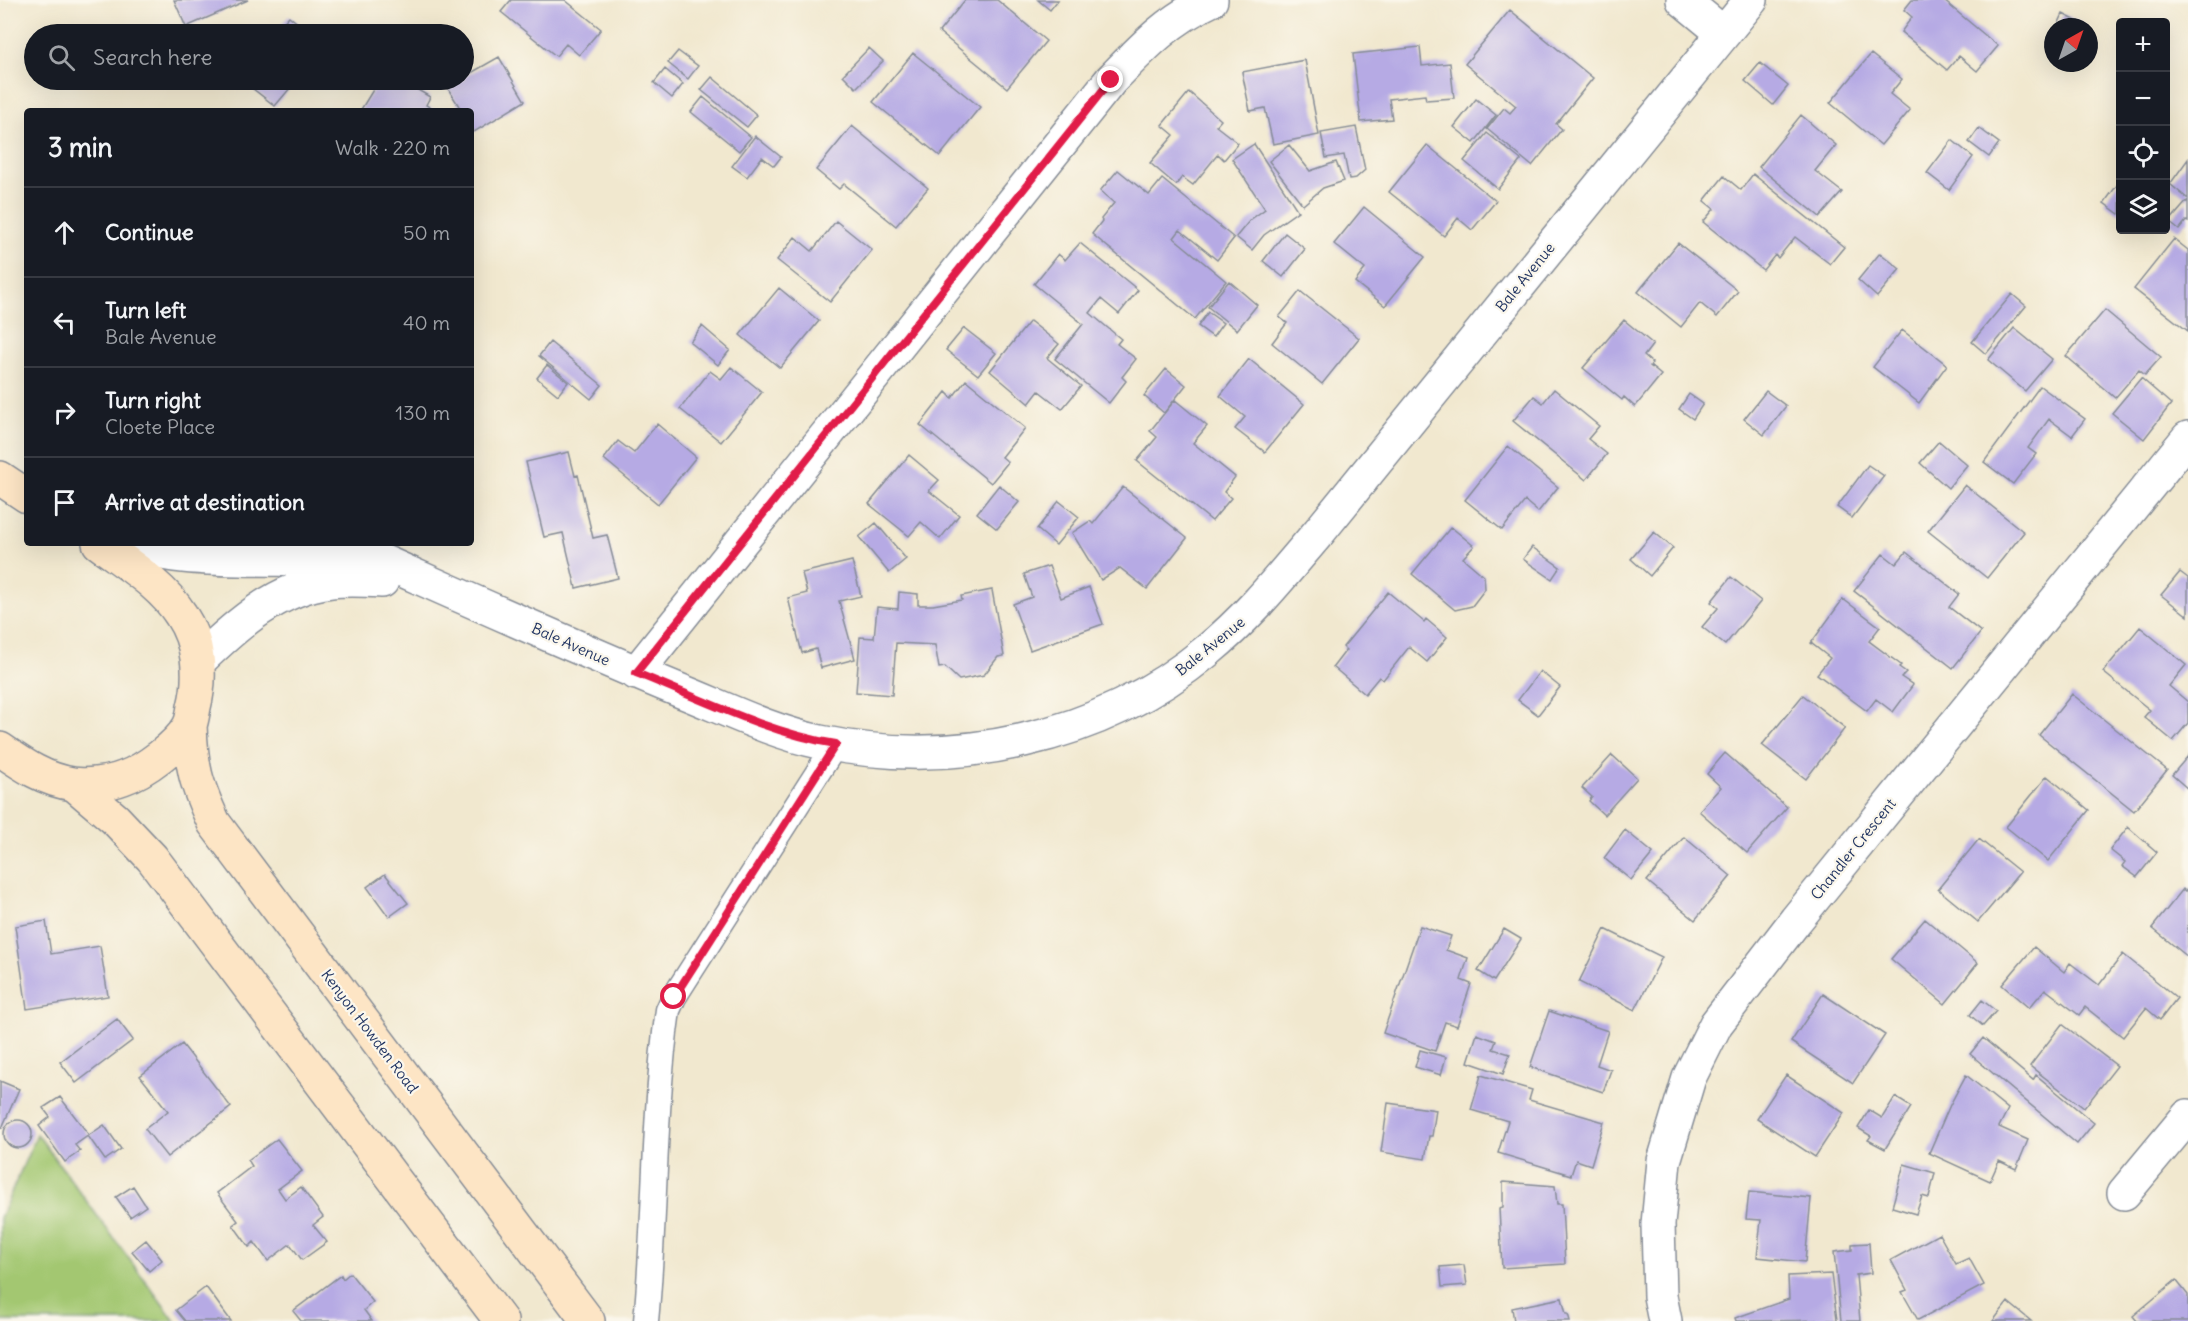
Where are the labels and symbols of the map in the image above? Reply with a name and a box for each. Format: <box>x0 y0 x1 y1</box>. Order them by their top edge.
north arrow <box>2044 18 2098 72</box>
route end <box>1097 66 1123 92</box>
street label: Bale Avenue <box>1491 239 1559 315</box>
street label: Bale Avenue <box>1172 612 1248 680</box>
street label: Bale Avenue <box>529 618 613 670</box>
street label: Chandler Crescent <box>1806 794 1900 904</box>
street label: Kenyon Howden Road <box>317 965 423 1097</box>
route start <box>660 983 686 1009</box>

